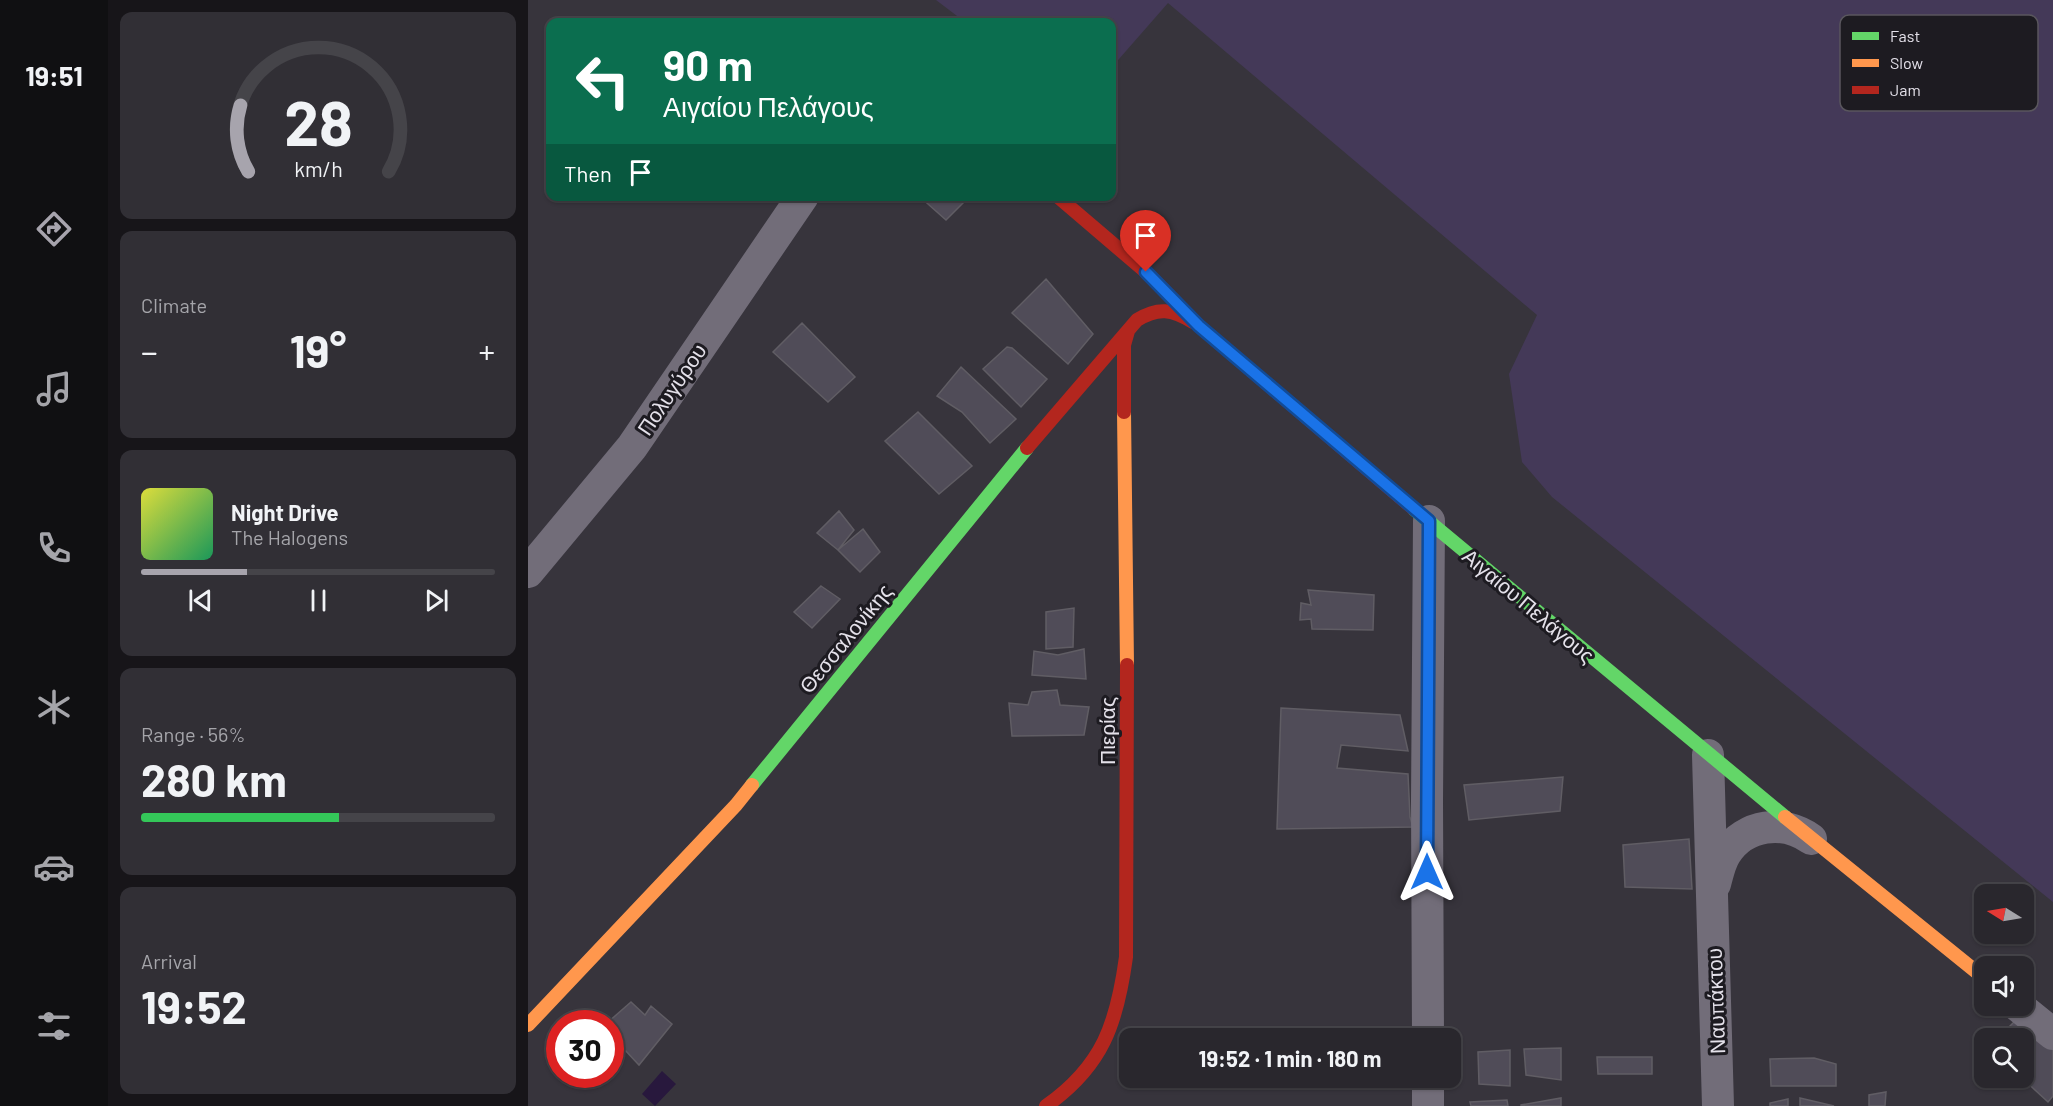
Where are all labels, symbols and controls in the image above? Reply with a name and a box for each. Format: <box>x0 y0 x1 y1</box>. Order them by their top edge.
legend <box>1840 15 2038 111</box>
text: Fast <box>1890 26 1920 45</box>
text: 90 m <box>663 39 753 89</box>
icon: left <box>564 42 642 120</box>
text: Slow <box>1890 53 1923 72</box>
text: 19:51 <box>25 59 83 91</box>
text: Jam <box>1890 80 1921 99</box>
text: 28 <box>284 85 352 159</box>
text: Αιγαίου Πελάγους <box>663 90 874 122</box>
icon: arrive <box>624 156 657 189</box>
text: km/h <box>294 157 342 182</box>
text: Then <box>564 160 612 186</box>
icon: directions <box>33 208 75 250</box>
pin <box>1120 210 1171 272</box>
icon: arrive <box>1129 219 1162 252</box>
text: Climate <box>141 293 207 317</box>
text: 19° <box>290 323 346 377</box>
text: − <box>141 331 158 371</box>
text: + <box>479 331 495 371</box>
street label: Πολυγύρου <box>631 338 711 440</box>
icon: music <box>33 368 75 410</box>
text: Night Drive <box>231 499 339 525</box>
text: The Halogens <box>231 525 348 549</box>
icon: phone <box>33 527 75 569</box>
street label: Αιγαίου Πελάγους <box>1458 543 1600 667</box>
street label: Θεσσαλονίκης <box>793 578 897 698</box>
icon: previous <box>184 584 217 617</box>
icon: pause <box>302 584 335 617</box>
icon: next <box>420 584 453 617</box>
icon: climate <box>33 686 75 728</box>
street label: Πιερίας <box>1094 697 1119 765</box>
text: Range · 56% <box>141 722 245 746</box>
text: 280 km <box>141 752 287 806</box>
position arrow <box>1395 840 1459 904</box>
icon: car <box>33 846 75 888</box>
north arrow <box>1974 884 2034 944</box>
map controls <box>1974 884 2034 1088</box>
street label: Ναυπάκτου <box>1701 948 1729 1054</box>
text: Arrival <box>141 949 197 973</box>
button: sound <box>1974 956 2034 1016</box>
text: 19:52 <box>141 979 247 1033</box>
icon: filters <box>33 1005 75 1047</box>
speed limit sign: 30 <box>546 1010 624 1088</box>
button: search <box>1974 1028 2034 1088</box>
text: 19:52 · 1 min · 180 m <box>1199 1045 1381 1071</box>

